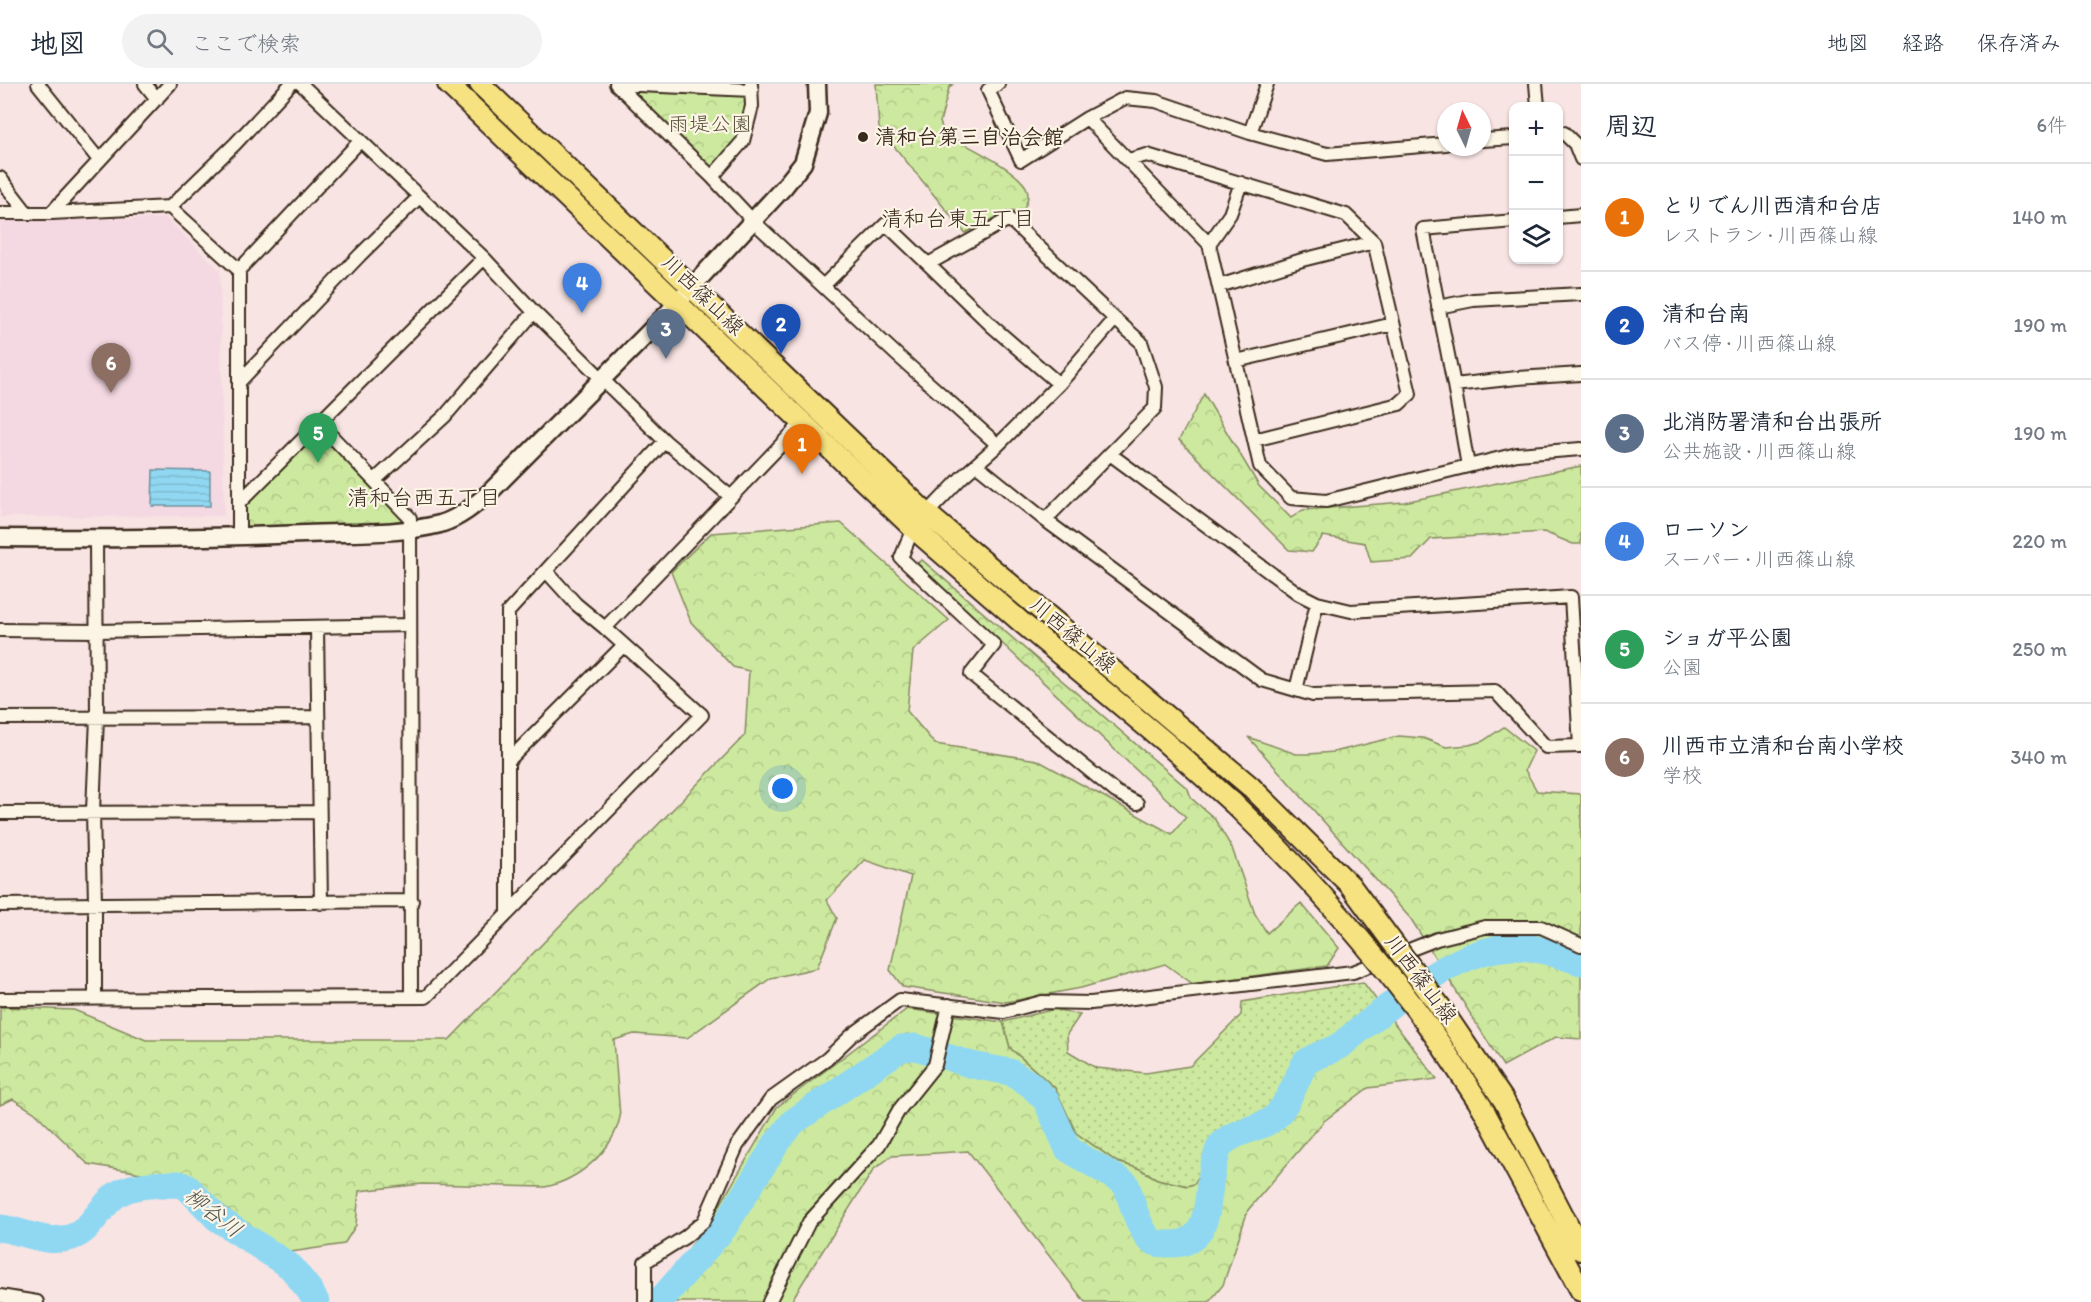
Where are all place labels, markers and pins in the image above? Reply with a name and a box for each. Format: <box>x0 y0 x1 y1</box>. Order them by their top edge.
place label: 清和台第三自治会館 <box>875 124 1064 149</box>
marker: 清和台第三自治会館 <box>856 130 870 144</box>
pin: 4 <box>562 264 602 313</box>
pin: 2 <box>762 304 800 354</box>
pin: 3 <box>646 310 686 359</box>
pin: 6 <box>92 344 130 393</box>
pin: 5 <box>298 414 338 463</box>
pin: 1 <box>782 424 822 474</box>

